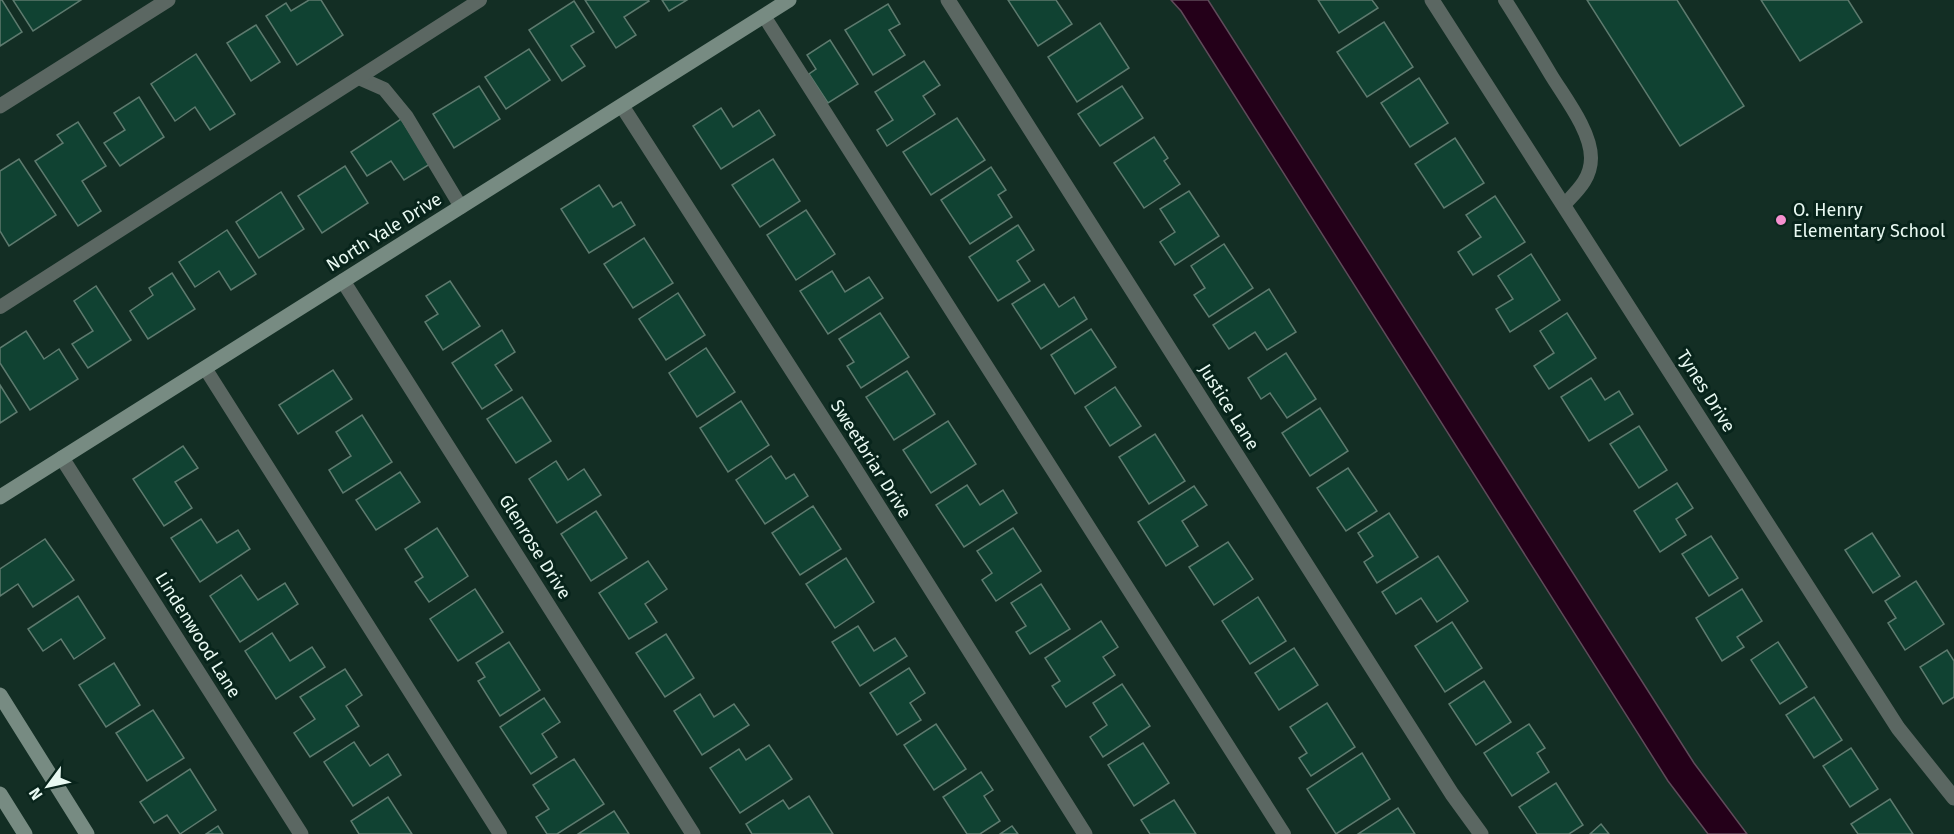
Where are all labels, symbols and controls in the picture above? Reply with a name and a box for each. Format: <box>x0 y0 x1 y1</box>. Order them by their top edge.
street label: North Yale Drive <box>322 188 446 276</box>
place label: O. Henry Elementary School <box>1793 199 1945 242</box>
marker: O. Henry Elementary School <box>1774 213 1788 227</box>
street label: Tynes Drive <box>1672 346 1740 436</box>
street label: Justice Lane <box>1194 360 1264 454</box>
street label: Sweetbriar Drive <box>826 396 916 522</box>
street label: Glenrose Drive <box>494 491 576 603</box>
street label: Lindenwood Lane <box>150 568 246 702</box>
north arrow <box>18 756 78 816</box>
text: N <box>25 784 47 804</box>

